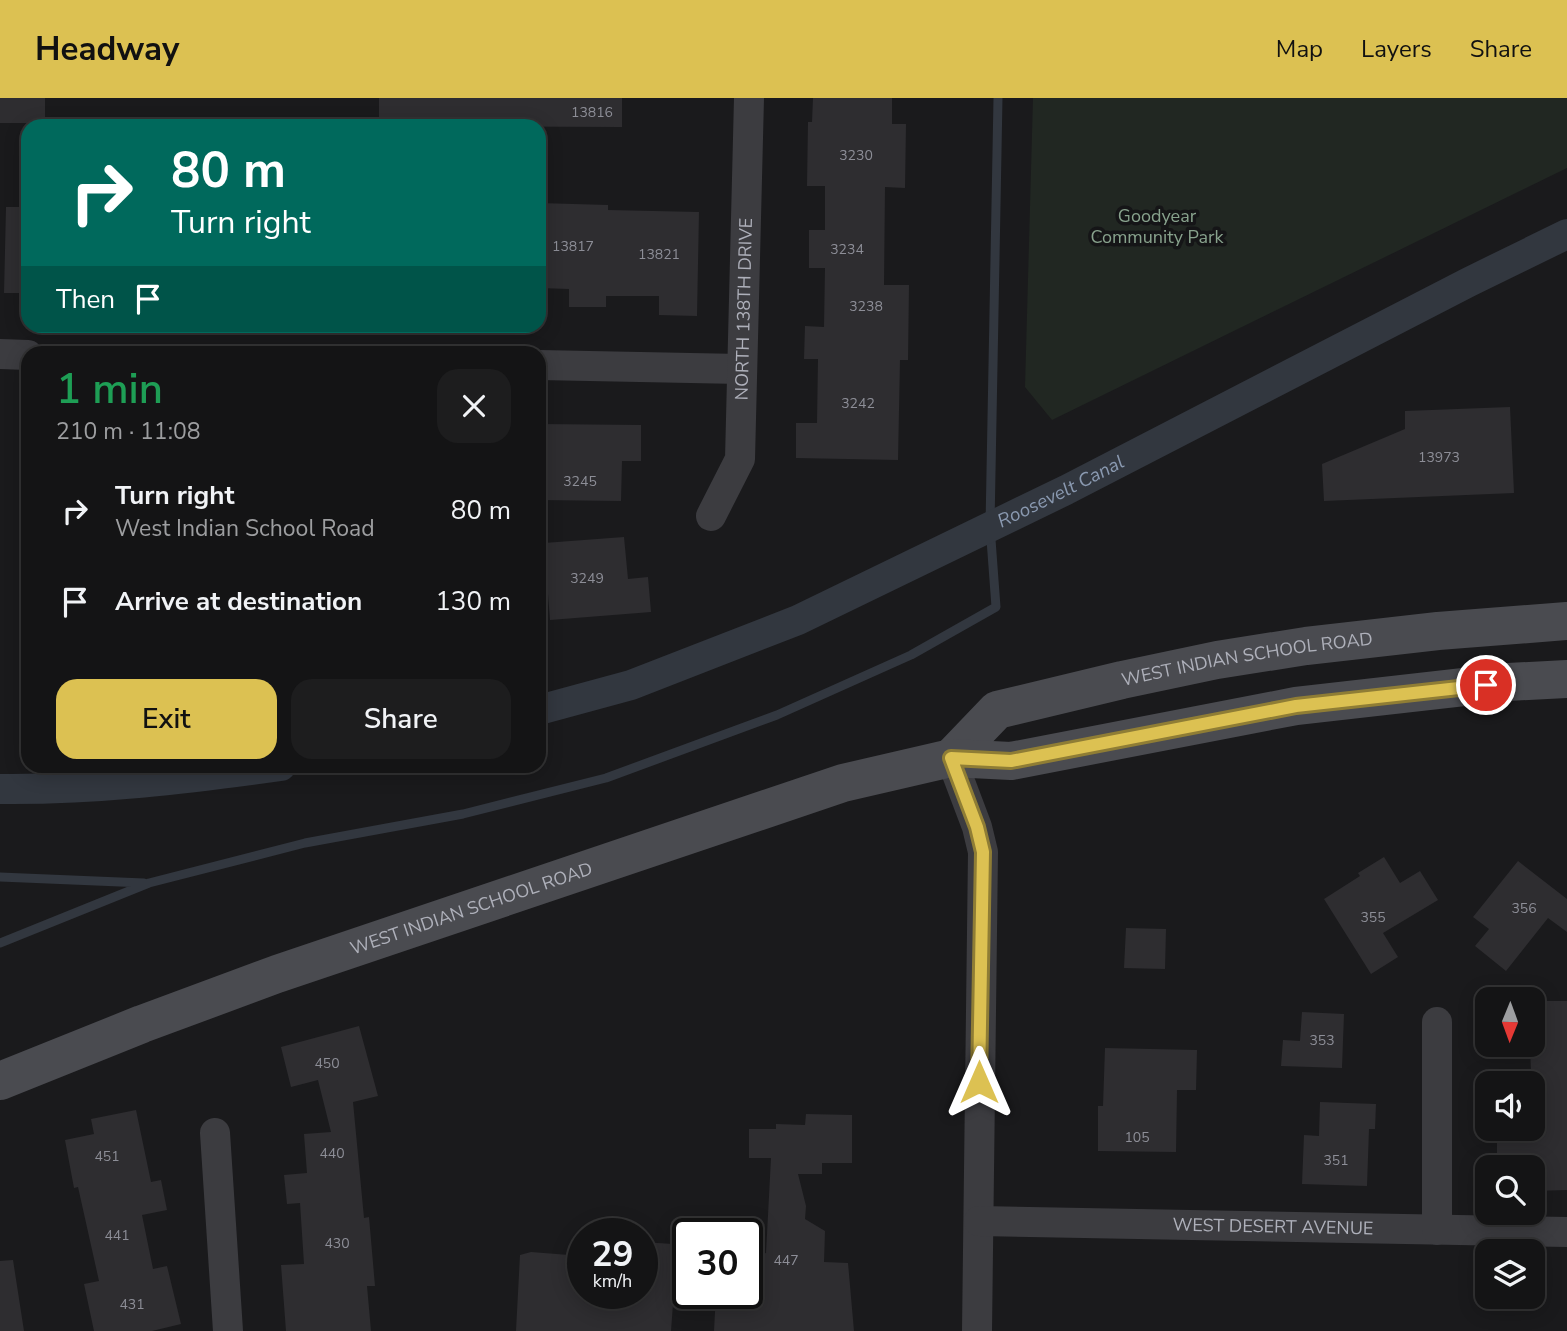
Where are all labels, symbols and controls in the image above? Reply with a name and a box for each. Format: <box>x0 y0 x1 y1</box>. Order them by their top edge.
text: Headway <box>35 27 179 72</box>
text: Map <box>1276 33 1323 65</box>
text: Layers <box>1361 33 1432 65</box>
text: Share <box>1470 33 1532 65</box>
house number: 13816 <box>571 103 613 122</box>
text: 80 m <box>171 137 286 204</box>
house number: 3230 <box>839 146 873 165</box>
icon: right <box>56 147 147 238</box>
text: Turn right <box>171 201 311 244</box>
park label: Goodyear Community Park <box>1090 204 1225 249</box>
street label: NORTH 138TH DRIVE <box>729 217 758 401</box>
house number: 13817 <box>552 237 594 256</box>
house number: 3234 <box>830 240 864 259</box>
house number: 13821 <box>638 245 680 264</box>
icon: arrive <box>129 280 167 318</box>
text: Then <box>56 282 115 317</box>
house number: 3238 <box>849 297 883 316</box>
text: 1 min <box>56 361 163 418</box>
button: close <box>437 369 511 443</box>
house number: 3242 <box>841 394 875 413</box>
text: 210 m · 11:08 <box>56 416 201 447</box>
house number: 13973 <box>1418 448 1460 467</box>
water label: Roosevelt Canal <box>993 449 1129 534</box>
house number: 3245 <box>563 472 597 491</box>
text: Turn right <box>115 478 234 513</box>
icon: right <box>56 492 94 530</box>
text: 80 m <box>451 493 511 528</box>
text: West Indian School Road <box>115 513 375 544</box>
house number: 3249 <box>570 569 604 588</box>
icon: arrive <box>56 583 94 621</box>
text: Arrive at destination <box>115 584 362 619</box>
text: 130 m <box>435 584 511 619</box>
street label: WEST INDIAN SCHOOL ROAD <box>1119 627 1374 692</box>
pin <box>1456 655 1516 715</box>
icon: arrive <box>1467 666 1505 704</box>
button: Exit <box>56 679 277 759</box>
button: Share <box>291 679 511 759</box>
street label: WEST INDIAN SCHOOL ROAD <box>347 856 596 960</box>
house number: 356 <box>1511 899 1537 918</box>
house number: 355 <box>1360 908 1386 927</box>
north arrow <box>1475 987 1545 1057</box>
map controls <box>1475 987 1545 1309</box>
house number: 353 <box>1309 1031 1335 1050</box>
position arrow <box>942 1045 1016 1119</box>
house number: 450 <box>314 1054 340 1073</box>
button: sound <box>1475 1071 1545 1141</box>
house number: 105 <box>1124 1128 1150 1147</box>
house number: 440 <box>319 1144 345 1163</box>
house number: 451 <box>94 1147 120 1166</box>
house number: 351 <box>1323 1151 1349 1170</box>
button: search <box>1475 1155 1545 1225</box>
street label: WEST DESERT AVENUE <box>1172 1213 1374 1240</box>
speed limit sign: 30 <box>672 1218 763 1309</box>
house number: 441 <box>104 1226 130 1245</box>
text: 29 <box>591 1231 634 1278</box>
house number: 430 <box>324 1234 350 1253</box>
button: layers <box>1475 1239 1545 1309</box>
house number: 447 <box>773 1251 799 1270</box>
text: km/h <box>593 1269 632 1293</box>
house number: 431 <box>119 1295 145 1314</box>

